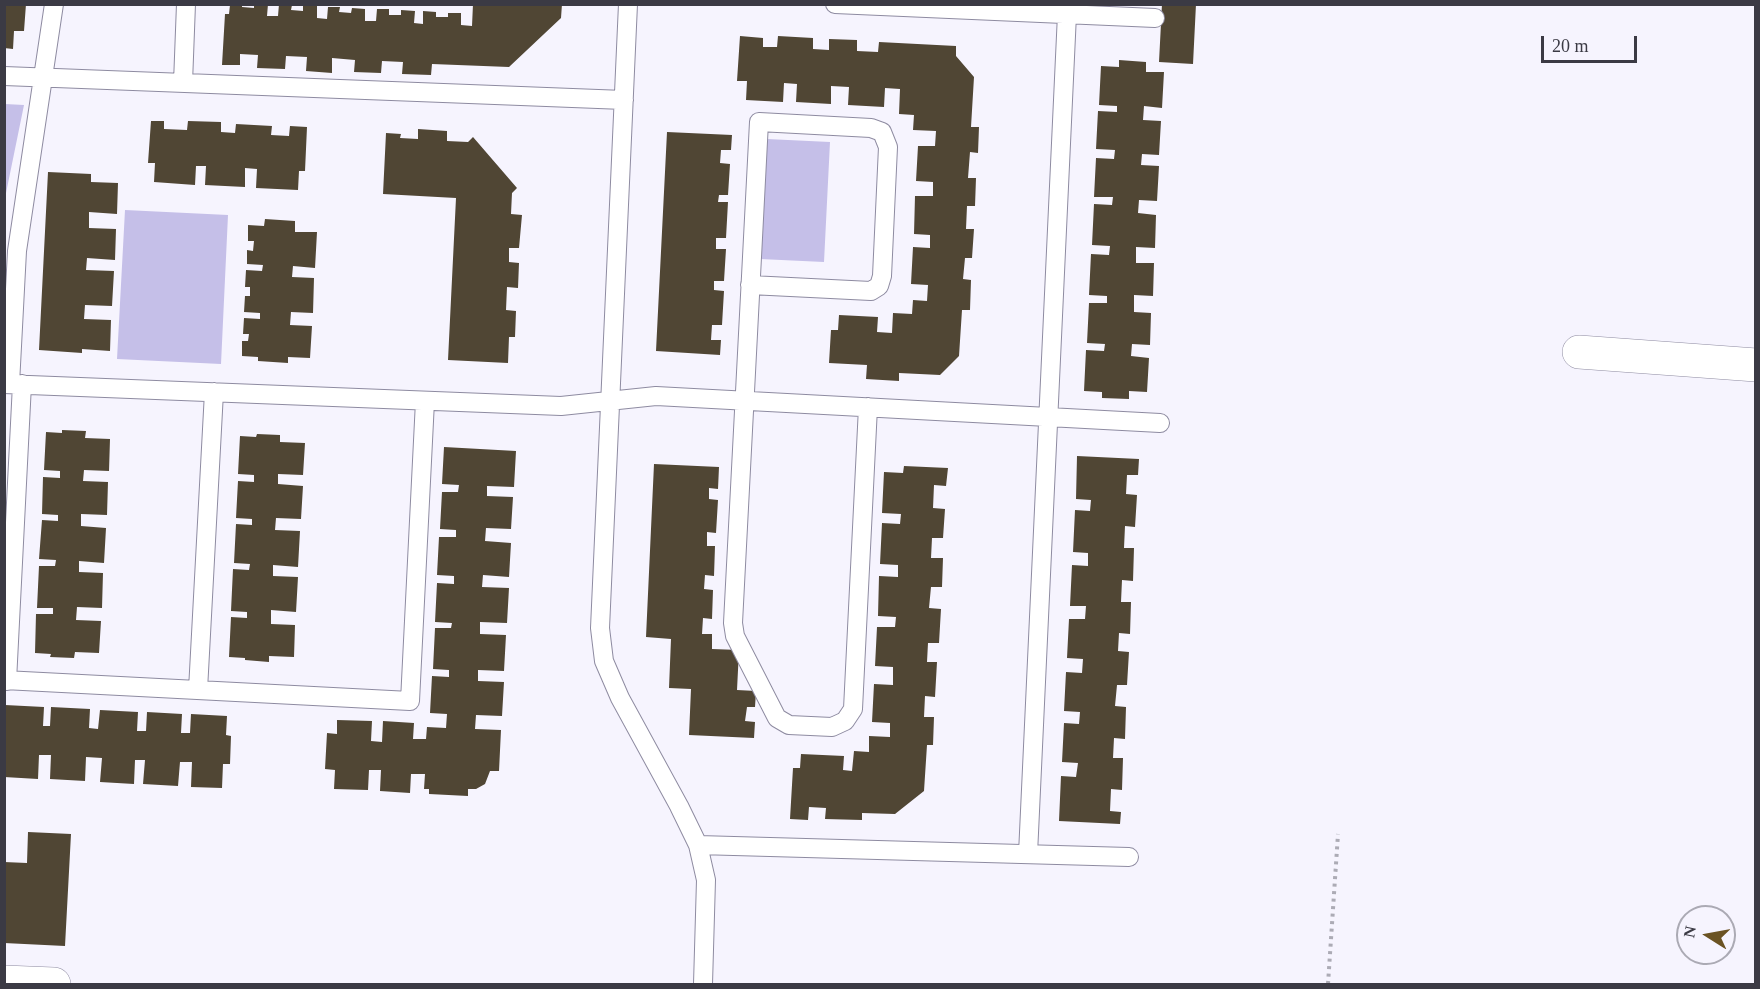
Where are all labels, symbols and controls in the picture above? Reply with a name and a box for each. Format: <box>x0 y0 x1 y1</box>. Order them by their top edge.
scale bar <box>1544 24 1640 62</box>
text: 20 m <box>1552 36 1589 56</box>
north arrow <box>1676 905 1736 965</box>
text: N <box>1680 925 1699 939</box>

